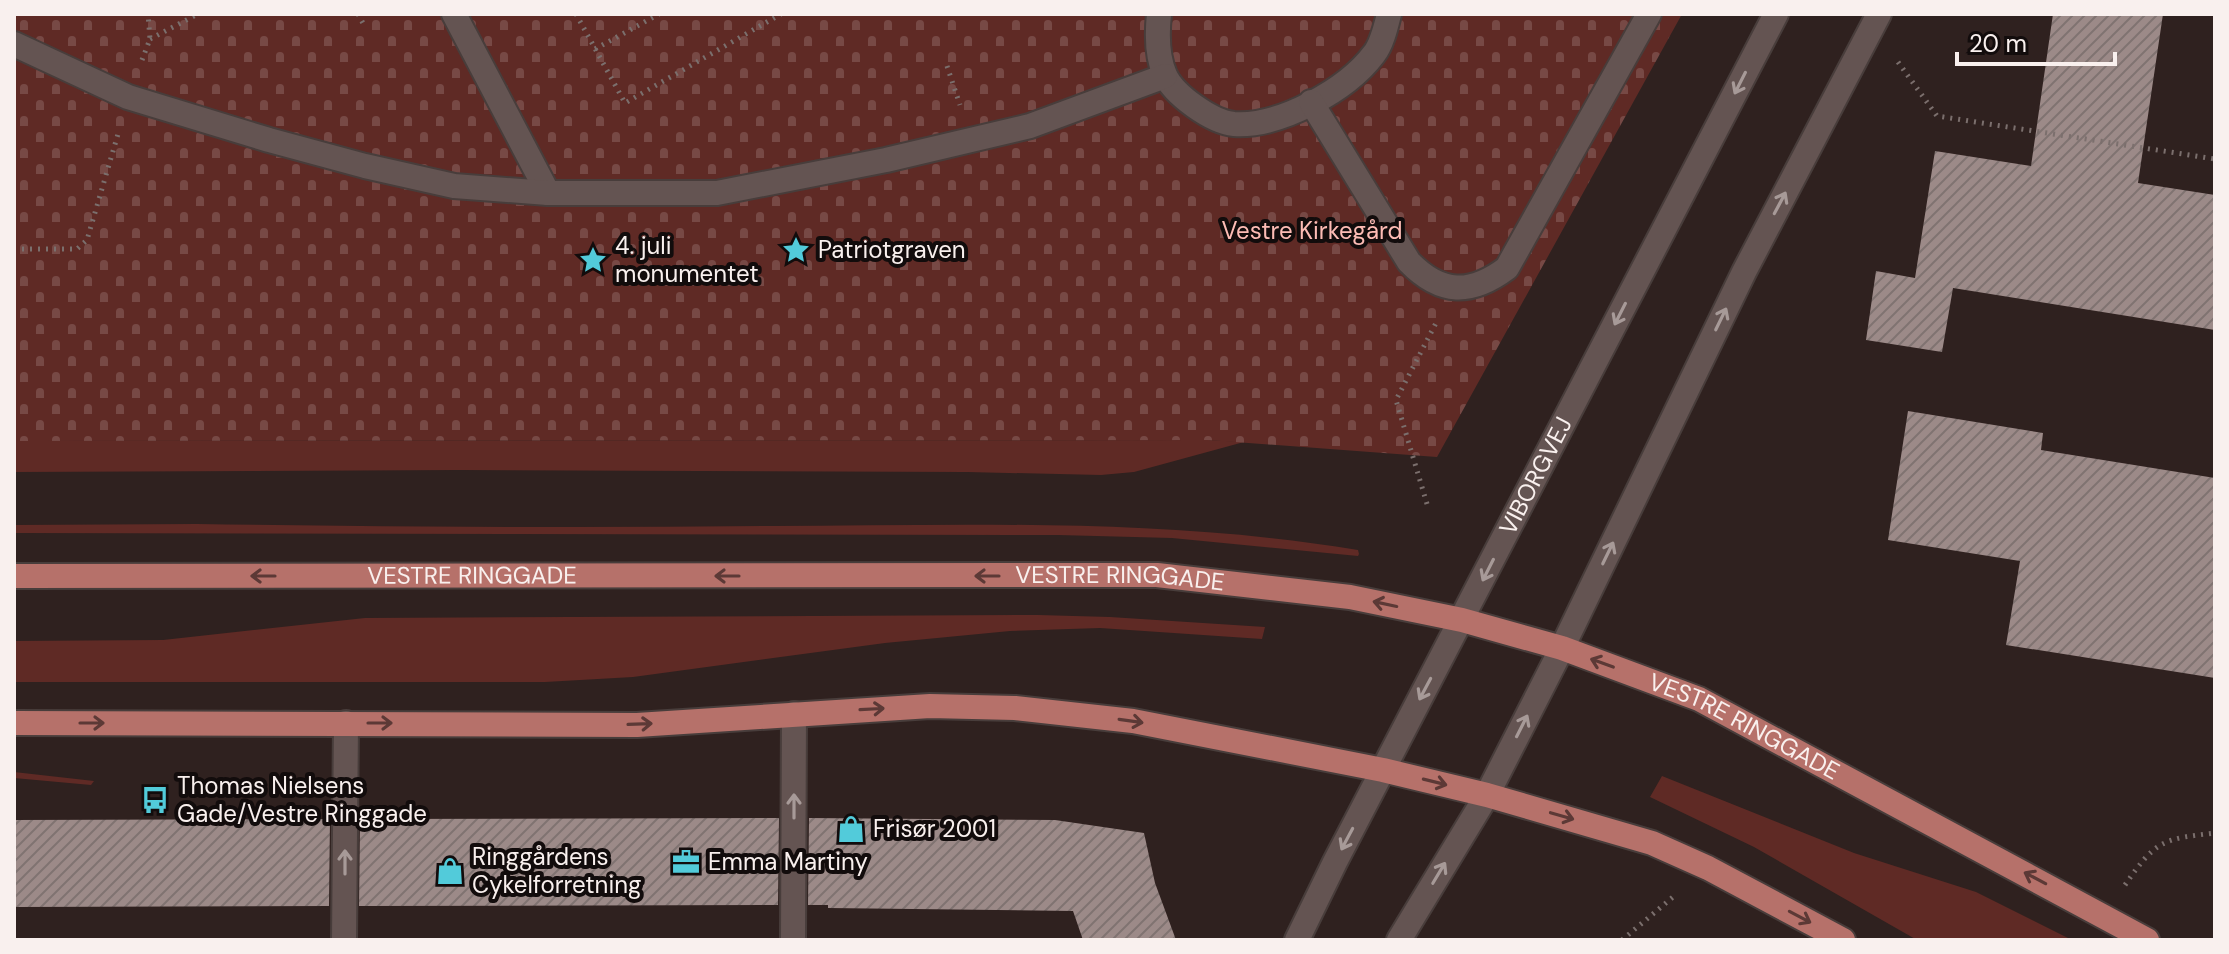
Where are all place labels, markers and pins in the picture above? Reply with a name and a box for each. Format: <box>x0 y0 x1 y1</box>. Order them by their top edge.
place label: 4. juli monumentet <box>615 230 759 289</box>
place label: Patriotgraven <box>818 234 966 265</box>
place icon: Patriotgraven <box>781 235 811 265</box>
place icon: 4. juli monumentet <box>578 245 608 275</box>
place label: Thomas Nielsens Gade/Vestre Ringgade <box>177 770 427 829</box>
bus stop icon: Thomas Nielsens Gade/Vestre Ringgade <box>140 785 170 815</box>
place label: Frisør 2001 <box>873 813 996 844</box>
shop icon: Frisør 2001 <box>836 814 866 844</box>
place label: Ringgårdens Cykelforretning <box>472 841 641 900</box>
place label: Emma Martiny <box>708 846 868 877</box>
office icon: Emma Martiny <box>671 847 701 877</box>
shop icon: Ringgårdens Cykelforretning <box>435 856 465 886</box>

